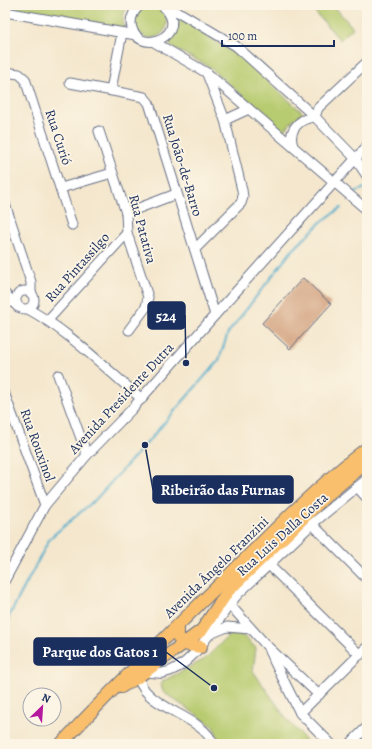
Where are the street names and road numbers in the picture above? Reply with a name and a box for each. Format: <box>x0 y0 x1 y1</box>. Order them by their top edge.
street label: Rua Curió <box>41 107 76 168</box>
street label: Rua João-de-Barro <box>158 112 207 219</box>
street label: Rua Patativa <box>124 192 161 266</box>
street label: Rua Pintassilgo <box>41 228 114 306</box>
street label: Avenida Presidente Dutra <box>64 338 178 459</box>
street label: Rua Rouxinol <box>16 406 60 485</box>
street label: Rua Luis Dalla Costa <box>233 488 332 580</box>
street label: Avenida Ângelo Franzini <box>159 512 273 623</box>

